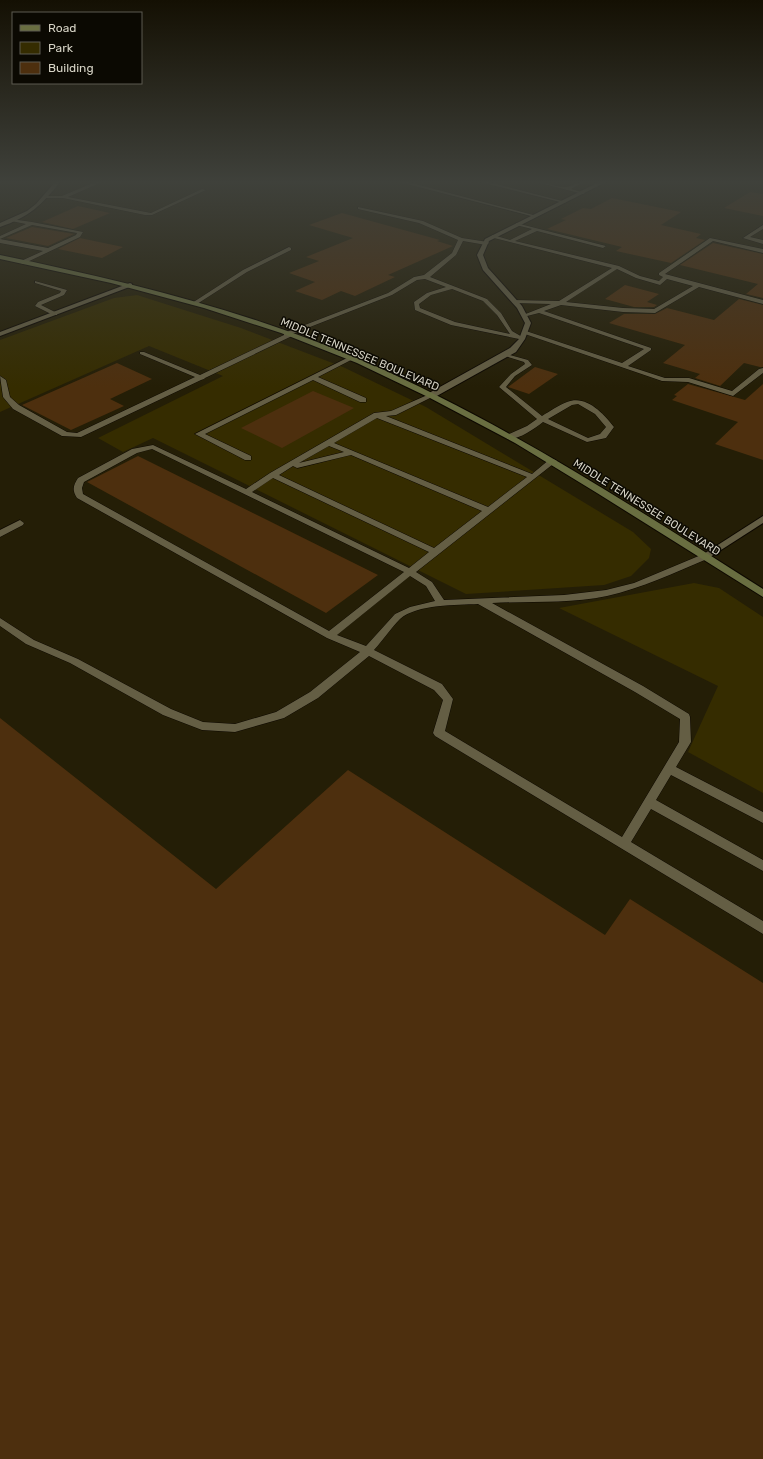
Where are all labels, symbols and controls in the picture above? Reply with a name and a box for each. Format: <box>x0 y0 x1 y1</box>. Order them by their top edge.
legend <box>12 12 142 84</box>
text: Road <box>48 21 76 35</box>
text: Park <box>48 41 74 55</box>
text: Building <box>48 61 94 75</box>
street label: MIDDLE TENNESSEE BOULEVARD <box>279 315 441 394</box>
street label: MIDDLE TENNESSEE BOULEVARD <box>571 457 723 558</box>

